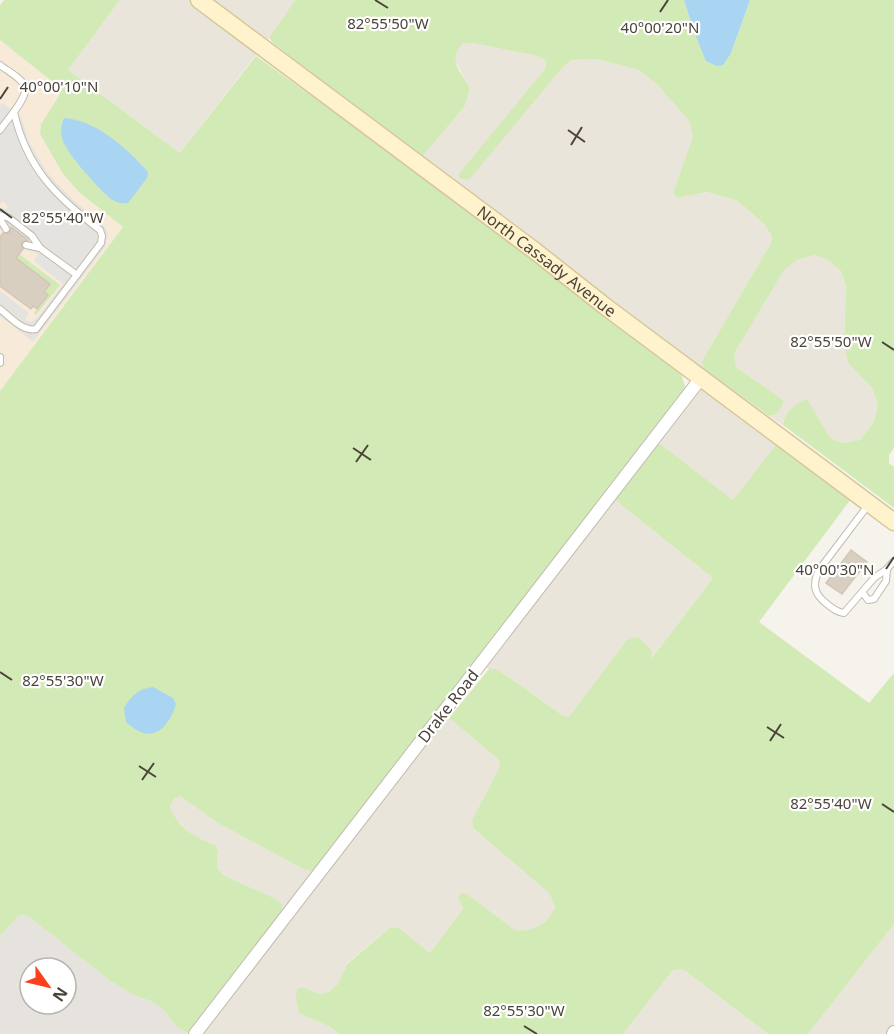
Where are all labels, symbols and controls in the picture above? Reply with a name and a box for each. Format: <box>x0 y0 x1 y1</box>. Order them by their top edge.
text: 82°55'50"W <box>347 13 429 33</box>
text: 40°00'20"N <box>621 17 699 37</box>
text: 40°00'10"N <box>20 76 98 96</box>
street label: North Cassady Avenue <box>473 201 621 322</box>
text: 82°55'40"W <box>22 207 104 227</box>
text: 82°55'50"W <box>790 331 872 351</box>
text: 40°00'30"N <box>796 559 874 579</box>
street label: Drake Road <box>413 665 483 747</box>
text: 82°55'30"W <box>22 670 104 690</box>
text: 82°55'40"W <box>790 793 872 813</box>
north arrow <box>18 956 78 1016</box>
text: N <box>48 983 73 1006</box>
text: 82°55'30"W <box>483 1000 565 1020</box>

